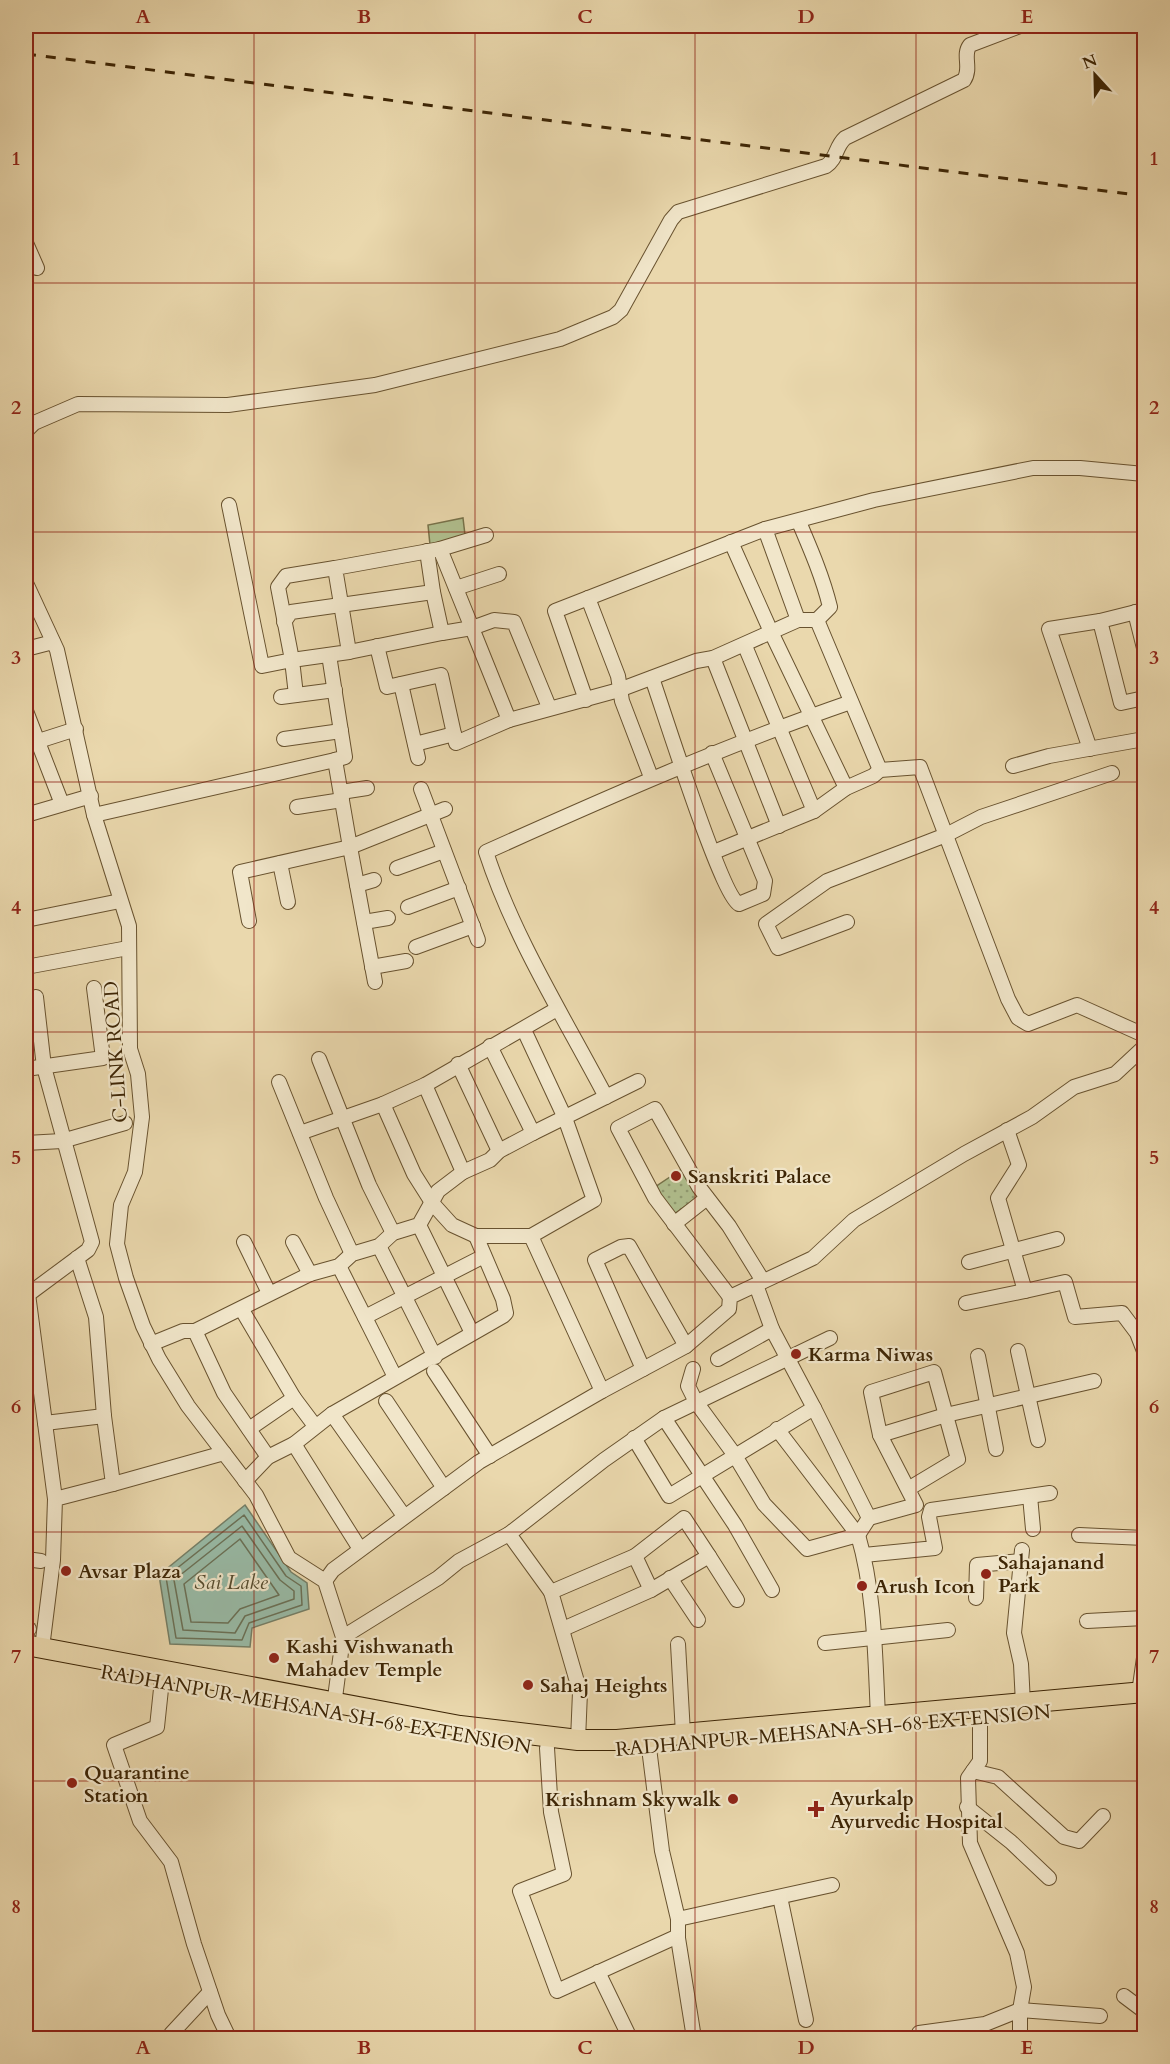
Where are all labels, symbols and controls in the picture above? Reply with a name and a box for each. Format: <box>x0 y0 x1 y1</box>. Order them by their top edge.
text: A <box>135 3 151 30</box>
text: B <box>357 3 371 30</box>
text: C <box>577 3 593 30</box>
text: D <box>797 3 815 30</box>
text: E <box>1021 3 1033 30</box>
north arrow <box>1065 45 1125 105</box>
text: N <box>1079 49 1100 75</box>
text: 1 <box>11 145 21 172</box>
text: 1 <box>1149 145 1159 172</box>
text: 2 <box>11 394 21 421</box>
text: 2 <box>1149 394 1159 421</box>
text: 3 <box>11 644 21 671</box>
text: 3 <box>1149 644 1159 671</box>
text: 4 <box>11 894 21 921</box>
text: 4 <box>1149 894 1159 921</box>
street label: C-LINK ROAD <box>97 980 134 1124</box>
text: 5 <box>11 1144 21 1171</box>
text: 5 <box>1149 1144 1159 1171</box>
place label: Sanskriti Palace <box>688 1163 831 1190</box>
marker: Sanskriti Palace <box>669 1169 683 1183</box>
place label: Karma Niwas <box>808 1341 933 1368</box>
marker: Karma Niwas <box>789 1347 803 1361</box>
text: 6 <box>11 1393 21 1420</box>
text: 6 <box>1149 1393 1159 1420</box>
place label: Sahajanand Park <box>998 1549 1105 1599</box>
place label: Avsar Plaza <box>78 1558 181 1585</box>
marker: Avsar Plaza <box>59 1564 73 1578</box>
marker: Sahajanand Park <box>979 1567 993 1581</box>
water label: Sai Lake <box>194 1568 269 1597</box>
place label: Arush Icon <box>874 1573 975 1600</box>
marker: Arush Icon <box>855 1579 869 1593</box>
place label: Kashi Vishwanath Mahadev Temple <box>286 1633 454 1683</box>
text: 7 <box>11 1643 21 1670</box>
text: 7 <box>1149 1643 1159 1670</box>
marker: Kashi Vishwanath Mahadev Temple <box>267 1651 281 1665</box>
street label: RADHANPUR-MEHSANA SH-68 EXTENSION <box>98 1658 533 1761</box>
place label: Sahaj Heights <box>540 1672 667 1699</box>
marker: Sahaj Heights <box>521 1678 535 1692</box>
street label: RADHANPUR-MEHSANA SH-68 EXTENSION <box>614 1698 1052 1763</box>
place label: Quarantine Station <box>84 1759 190 1809</box>
marker: Quarantine Station <box>65 1776 79 1790</box>
place label: Ayurkalp Ayurvedic Hospital <box>830 1785 1003 1835</box>
place label: Krishnam Skywalk <box>545 1786 722 1813</box>
marker: Krishnam Skywalk <box>726 1792 740 1806</box>
marker: Ayurkalp Ayurvedic Hospital <box>807 1800 825 1818</box>
text: 8 <box>11 1893 21 1920</box>
text: 8 <box>1149 1893 1159 1920</box>
text: A <box>135 2034 151 2061</box>
text: B <box>357 2034 371 2061</box>
text: C <box>577 2034 593 2061</box>
text: D <box>797 2034 815 2061</box>
text: E <box>1021 2034 1033 2061</box>

